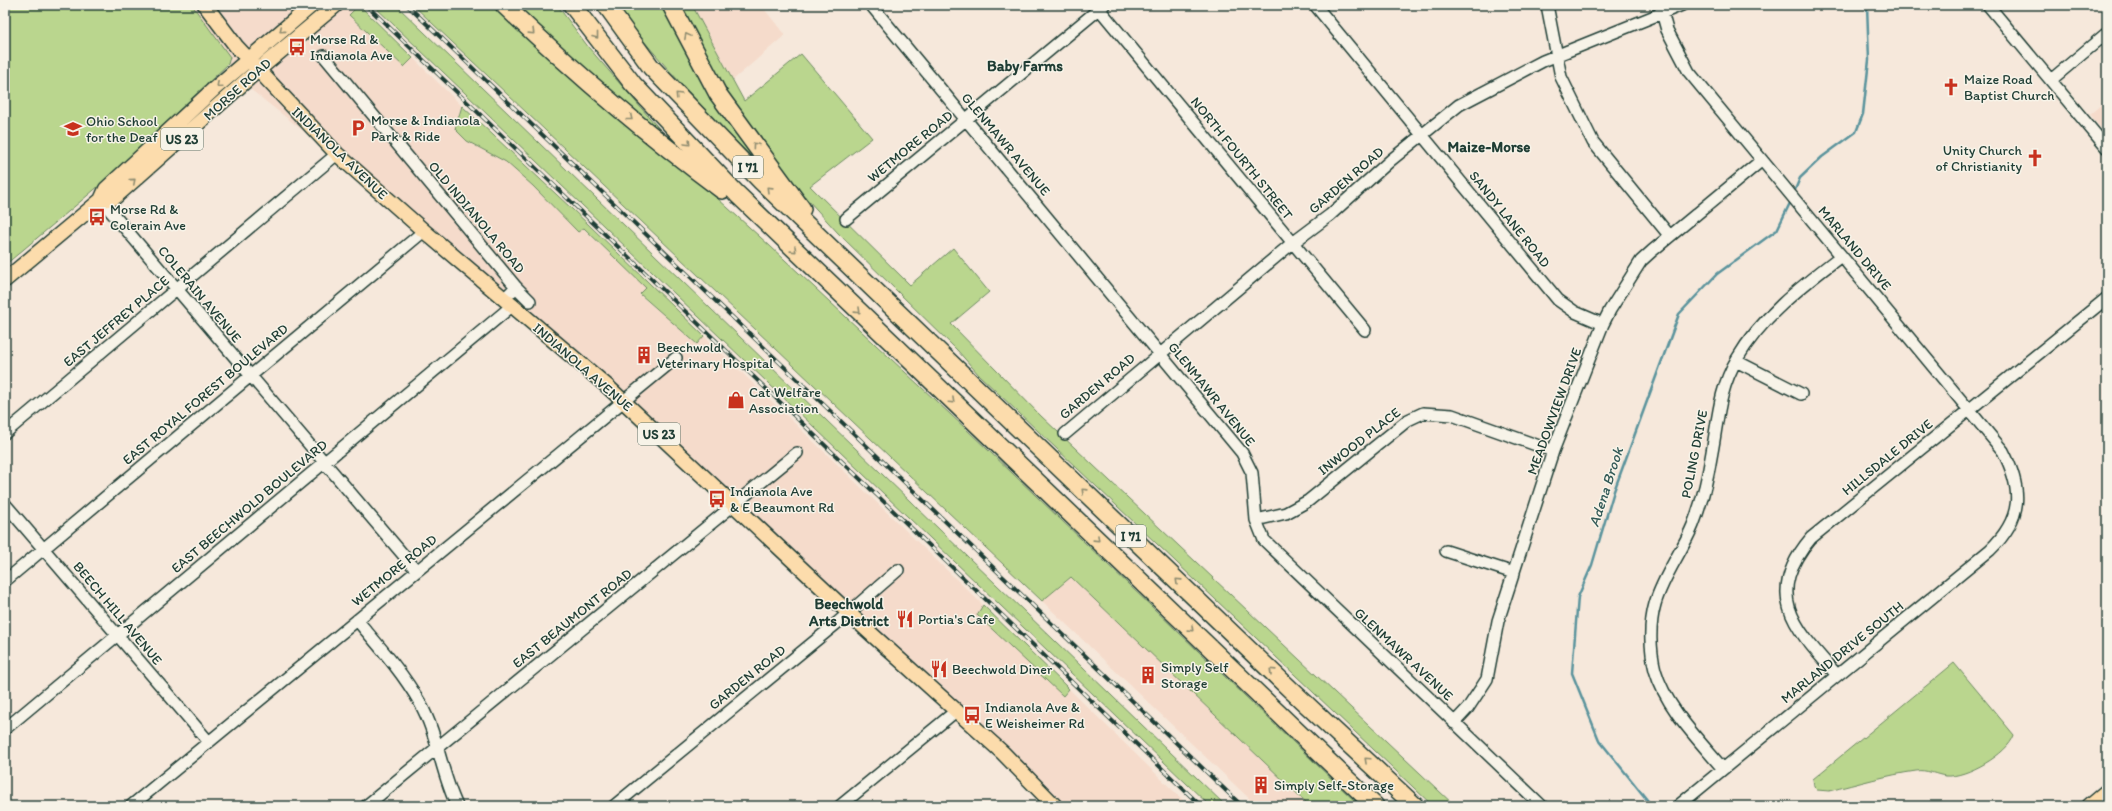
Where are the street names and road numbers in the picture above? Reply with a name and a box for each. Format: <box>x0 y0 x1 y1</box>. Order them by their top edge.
street label: MORSE ROAD <box>200 54 275 124</box>
street label: GLENMAWR AVENUE <box>958 89 1054 199</box>
street label: NORTH FOURTH STREET <box>1187 94 1296 223</box>
street label: INDIANOLA AVENUE <box>288 103 391 204</box>
street label: WETMORE ROAD <box>864 107 956 186</box>
road number: US 23 <box>161 128 203 150</box>
street label: GARDEN ROAD <box>1305 143 1387 218</box>
road number: I 71 <box>733 156 763 178</box>
street label: OLD INDIANOLA ROAD <box>425 158 529 277</box>
street label: SANDY LANE ROAD <box>1465 168 1554 271</box>
street label: MARLAND DRIVE <box>1814 203 1895 294</box>
street label: COLERAIN AVENUE <box>154 243 245 346</box>
street label: EAST JEFFREY PLACE <box>60 272 173 371</box>
street label: EAST ROYAL FOREST BOULEVARD <box>119 320 292 469</box>
street label: INDIANOLA AVENUE <box>529 320 636 415</box>
street label: GLENMAWR AVENUE <box>1164 339 1259 450</box>
street label: MEADOWVIEW DRIVE <box>1524 345 1585 477</box>
street label: GARDEN ROAD <box>1056 350 1139 423</box>
street label: INWOOD PLACE <box>1315 404 1404 479</box>
street label: POLING DRIVE <box>1678 408 1711 500</box>
street label: HILLSDALE DRIVE <box>1838 415 1936 499</box>
road number: US 23 <box>638 423 680 445</box>
street label: EAST BEECHWOLD BOULEVARD <box>168 436 331 577</box>
road number: I 71 <box>1116 525 1146 547</box>
street label: WETMORE ROAD <box>348 531 440 610</box>
street label: BEECH HILL AVENUE <box>69 558 166 669</box>
street label: EAST BEAUMONT ROAD <box>509 565 636 672</box>
street label: MARLAND DRIVE SOUTH <box>1778 598 1907 707</box>
street label: GLENMAWR AVENUE <box>1351 604 1457 705</box>
street label: GARDEN ROAD <box>705 641 789 714</box>

